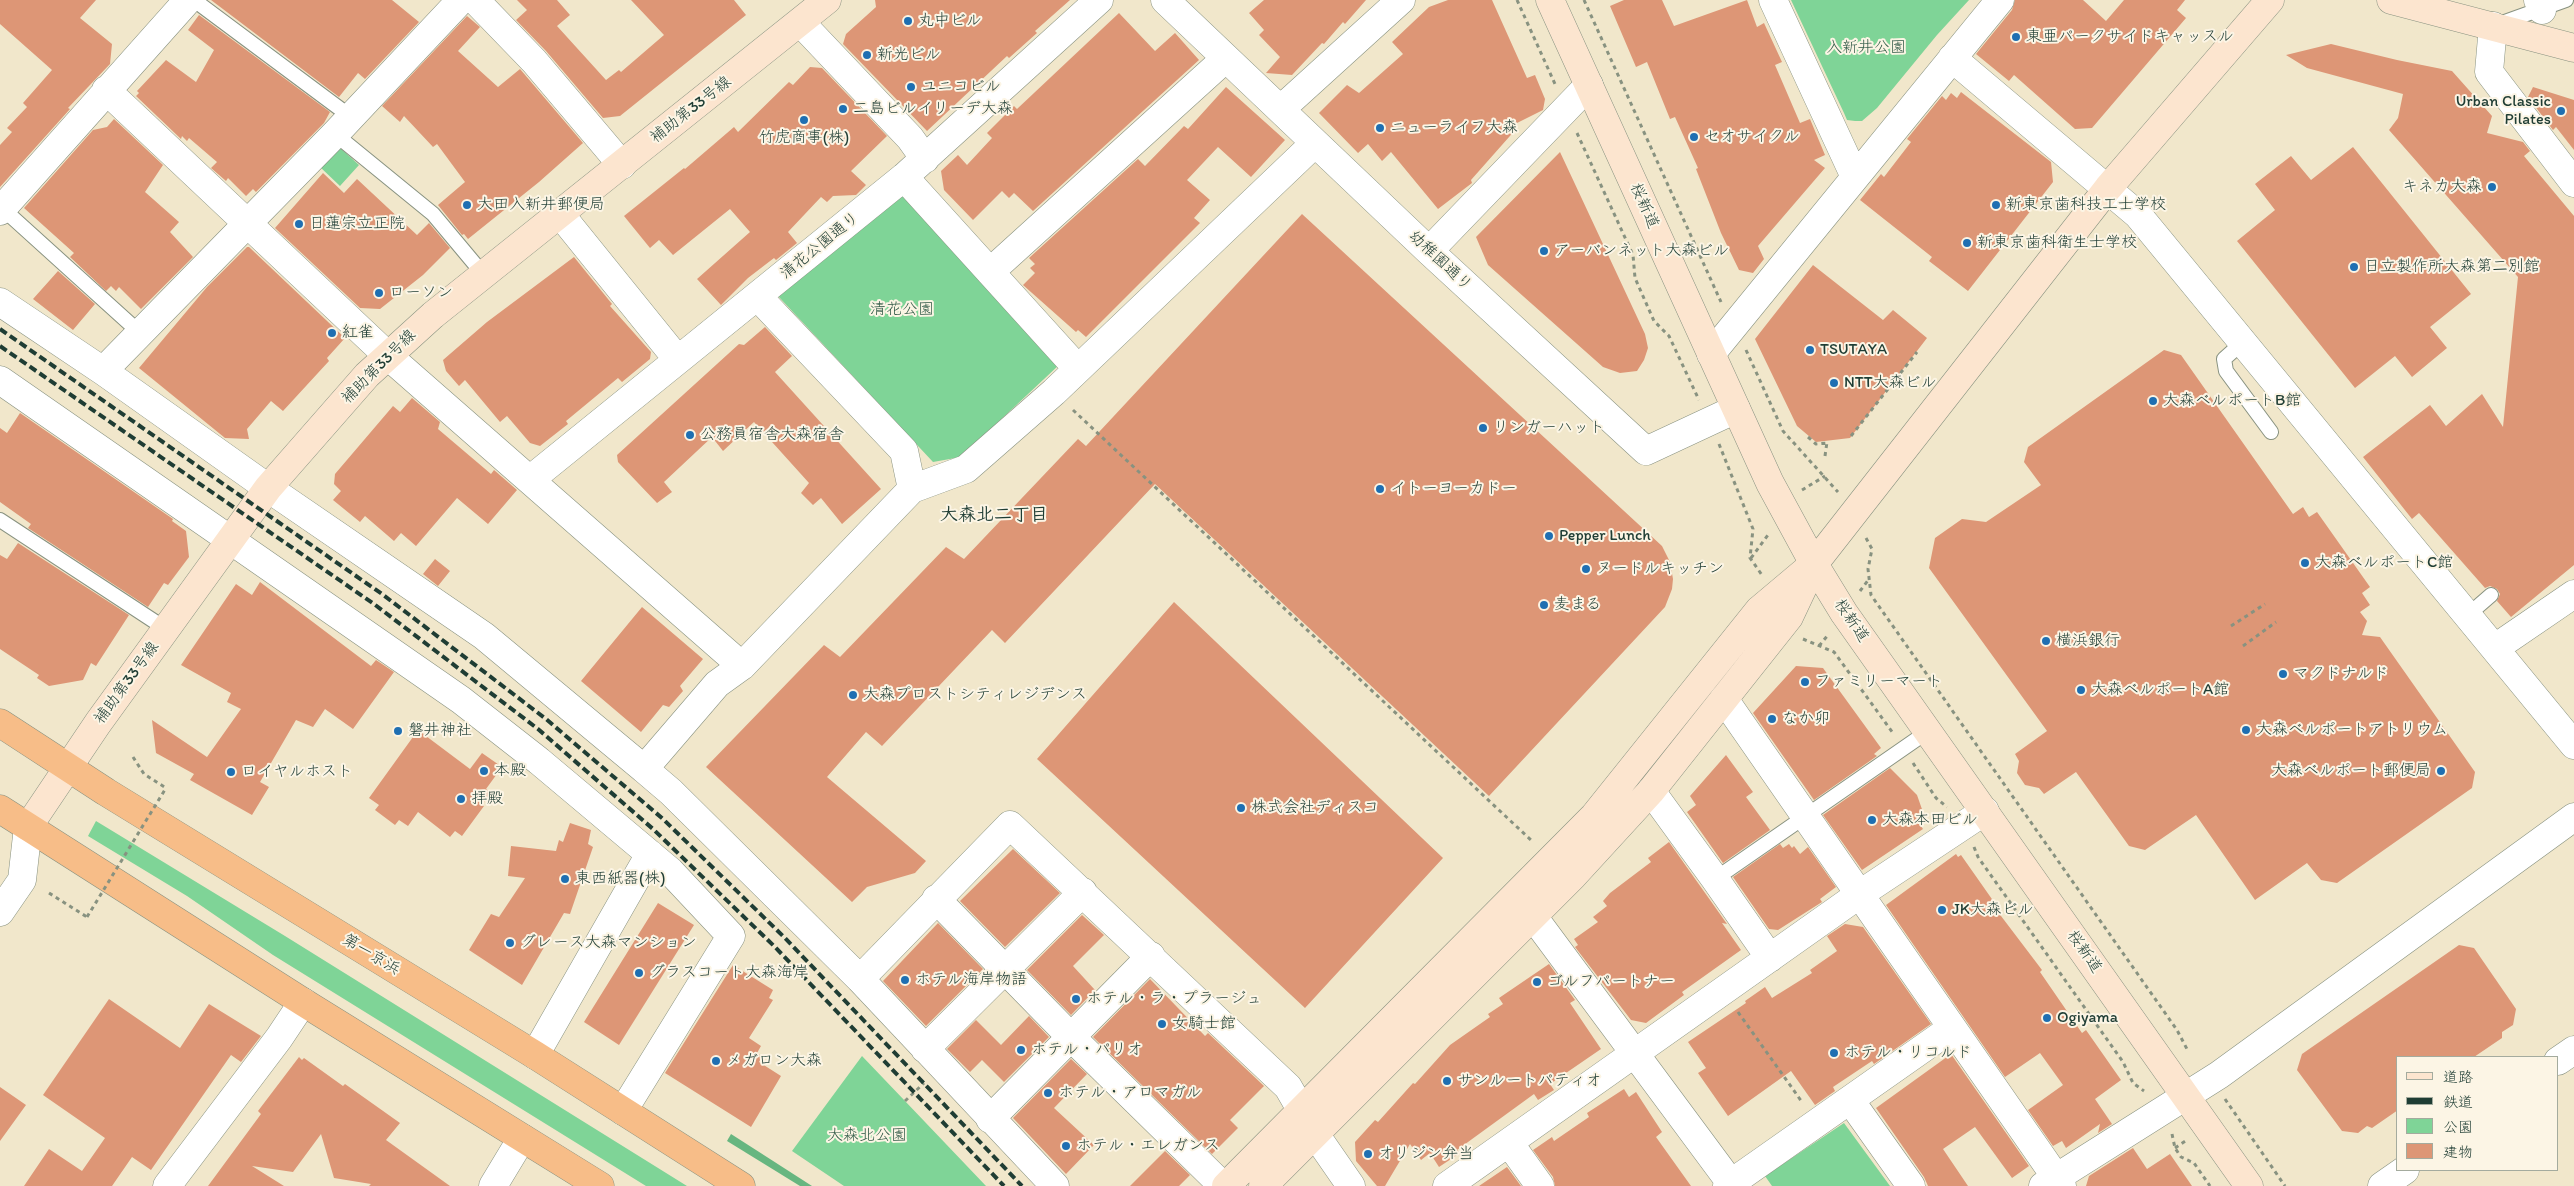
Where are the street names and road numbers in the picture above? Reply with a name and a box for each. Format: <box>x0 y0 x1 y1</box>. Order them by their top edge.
street label: 補助第33号線 <box>647 72 735 148</box>
street label: 桜新道 <box>1625 180 1663 232</box>
street label: 清花公園通り <box>777 208 863 284</box>
street label: 幼稚園通り <box>1404 227 1476 295</box>
street label: 補助第33号線 <box>338 326 420 408</box>
street label: 桜新道 <box>1830 596 1872 646</box>
street label: 補助第33号線 <box>91 638 163 728</box>
street label: 桜新道 <box>2062 927 2106 977</box>
street label: 第一京浜 <box>339 930 403 980</box>

